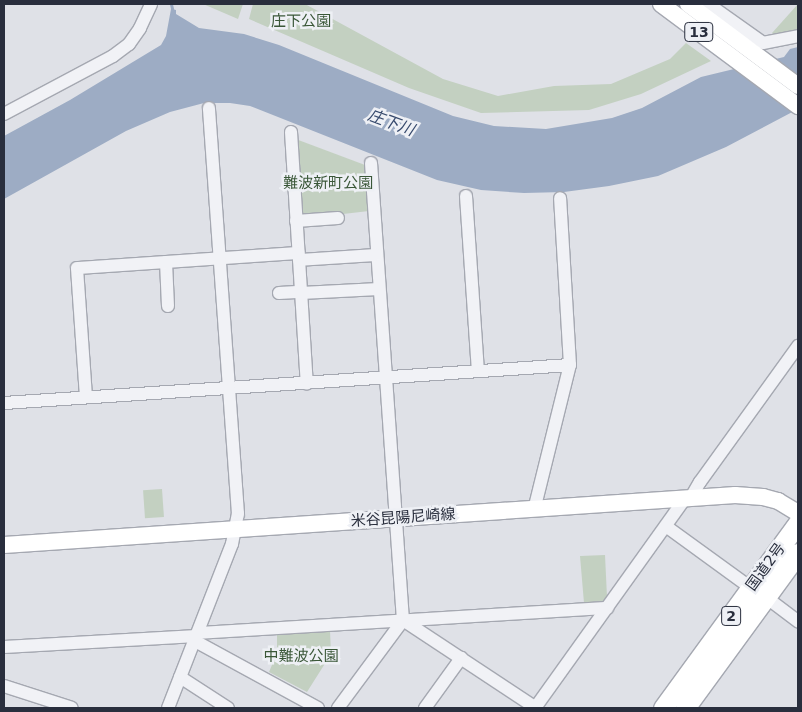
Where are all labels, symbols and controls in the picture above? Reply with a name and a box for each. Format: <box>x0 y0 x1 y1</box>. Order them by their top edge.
park label: 庄下公園 <box>271 13 331 31</box>
road number: 13 <box>684 21 714 44</box>
water label: 庄下川 <box>365 106 417 140</box>
park label: 難波新町公園 <box>283 175 373 193</box>
street label: 米谷昆陽尼崎線 <box>350 505 456 531</box>
street label: 国道2号 <box>743 540 789 594</box>
road number: 2 <box>721 604 741 628</box>
park label: 中難波公園 <box>264 648 338 666</box>

